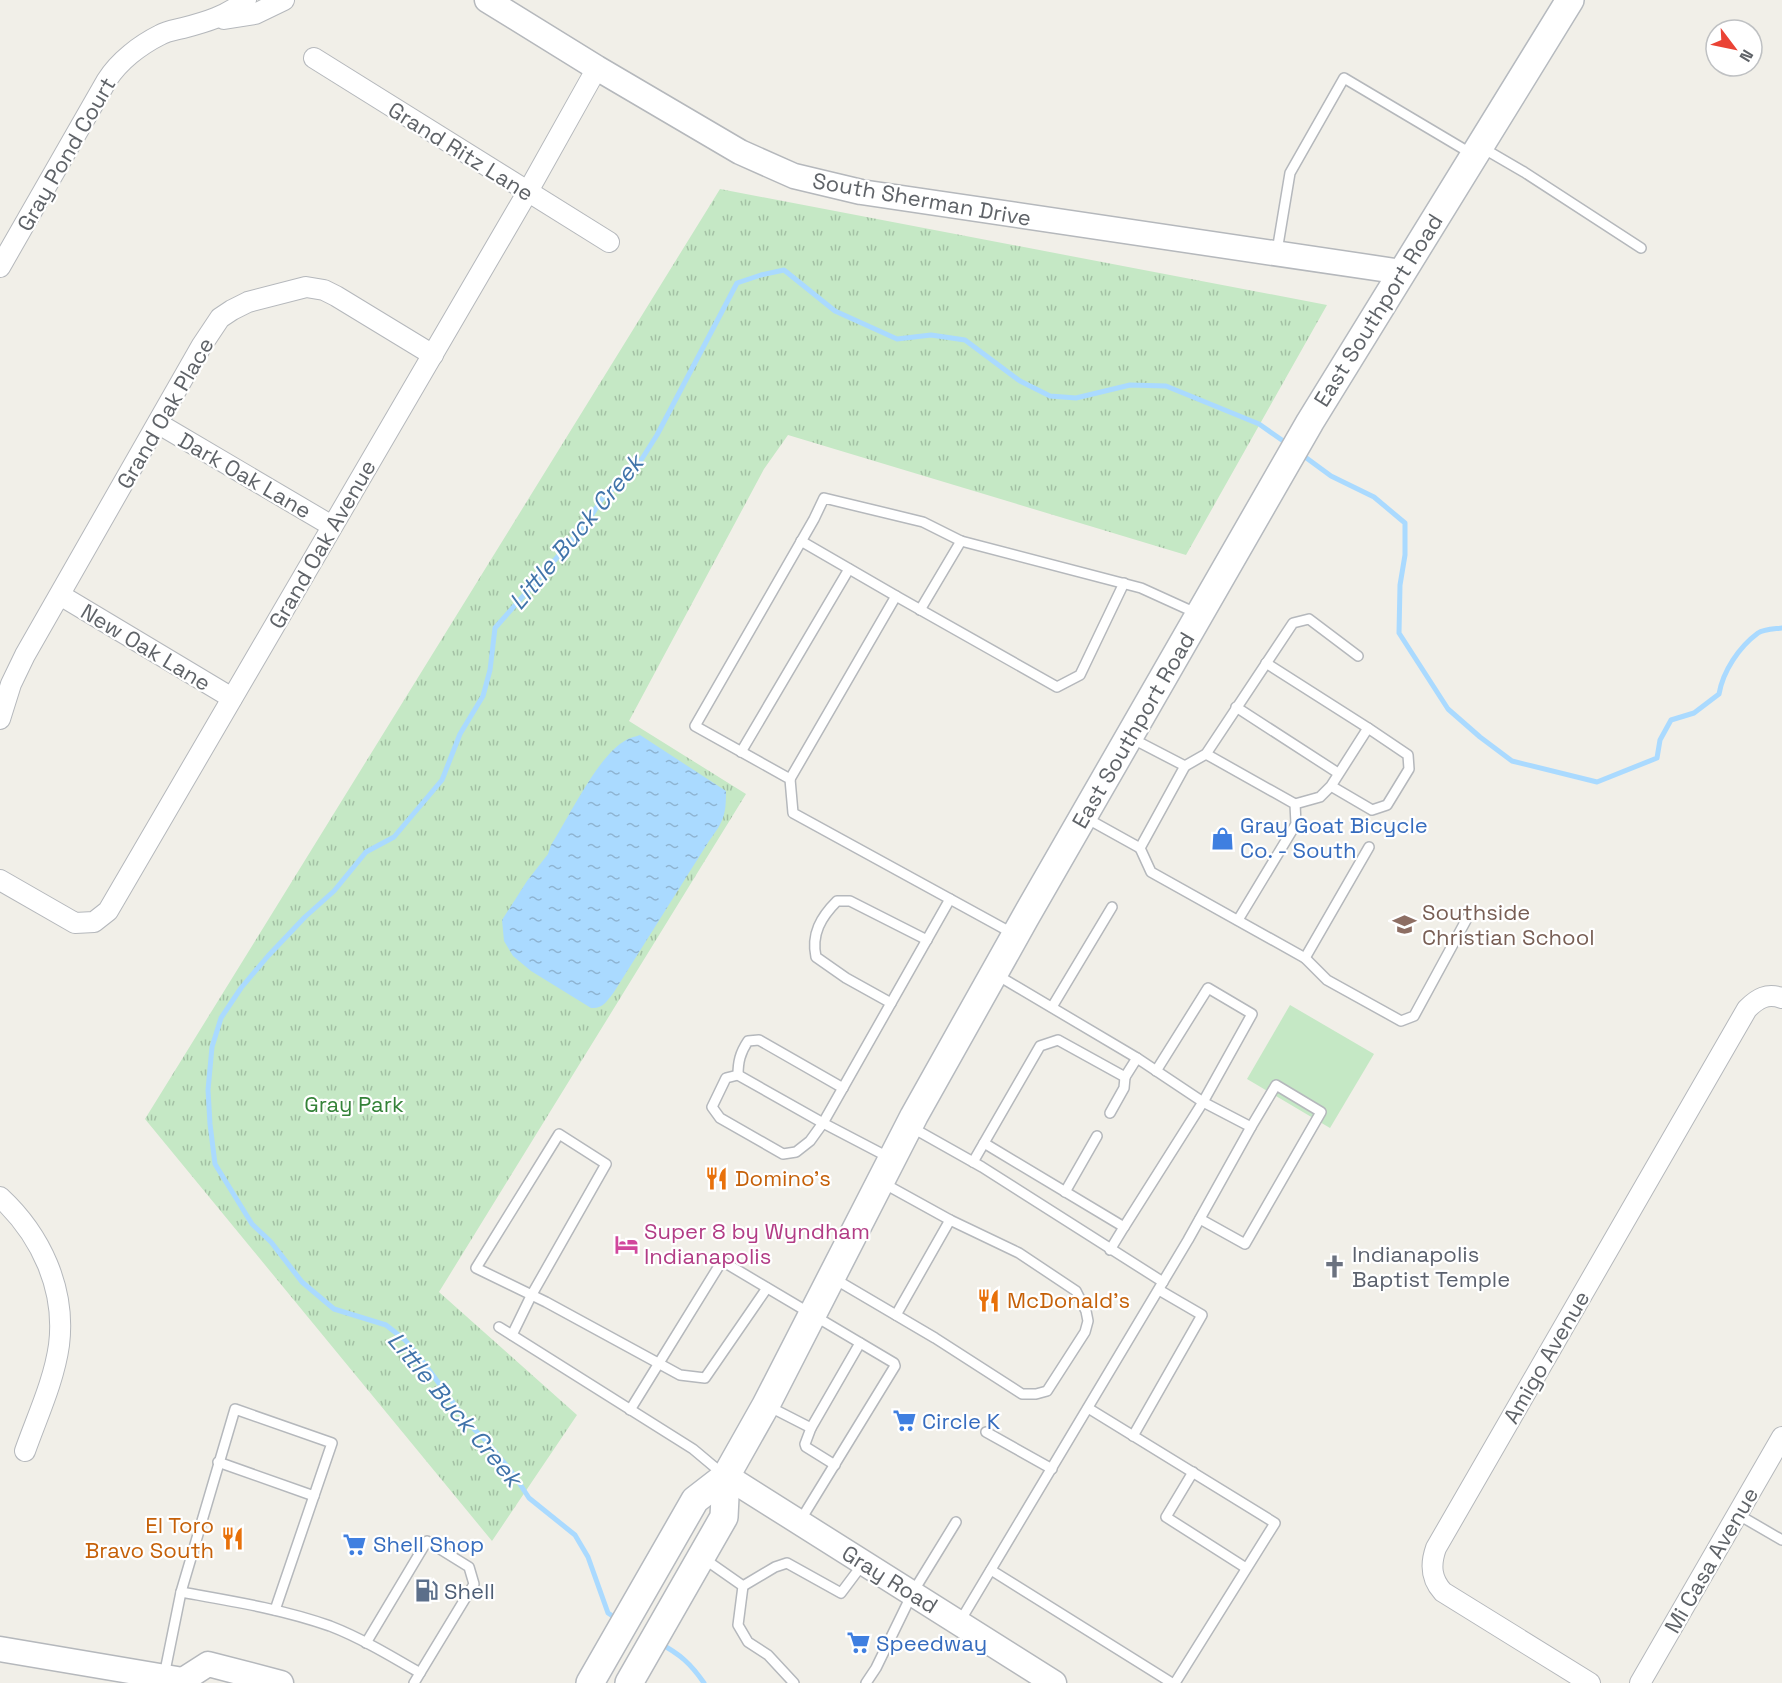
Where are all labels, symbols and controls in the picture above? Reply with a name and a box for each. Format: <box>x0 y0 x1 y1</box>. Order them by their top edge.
north arrow <box>1704 18 1764 78</box>
text: N <box>1735 46 1758 66</box>
street label: Gray Pond Court <box>11 72 121 236</box>
street label: Grand Ritz Lane <box>383 95 539 207</box>
street label: South Sherman Drive <box>811 166 1033 232</box>
street label: East Southport Road <box>1307 208 1449 412</box>
street label: Grand Oak Place <box>110 332 220 494</box>
street label: Dark Oak Lane <box>173 426 317 524</box>
water label: Little Buck Creek <box>502 446 652 616</box>
street label: Grand Oak Avenue <box>262 454 382 634</box>
street label: New Oak Lane <box>76 597 216 697</box>
street label: East Southport Road <box>1065 627 1201 833</box>
place label: Gray Goat Bicycle Co. - South <box>1240 811 1428 864</box>
shop icon: Gray Goat Bicycle Co. - South <box>1209 825 1235 851</box>
place label: Southside Christian School <box>1422 898 1595 951</box>
school or university icon: Southside Christian School <box>1391 912 1417 938</box>
park label: Gray Park <box>304 1090 404 1118</box>
place label: Domino's <box>735 1164 831 1192</box>
restaurant icon: Domino's <box>704 1165 730 1191</box>
place label: Super 8 by Wyndham Indianapolis <box>644 1217 870 1270</box>
hotel icon: Super 8 by Wyndham Indianapolis <box>613 1231 639 1257</box>
place label: Indianapolis Baptist Temple <box>1352 1240 1510 1293</box>
church icon: Indianapolis Baptist Temple <box>1321 1254 1347 1280</box>
place label: McDonald's <box>1007 1286 1130 1314</box>
street label: Amigo Avenue <box>1497 1286 1595 1428</box>
restaurant icon: McDonald's <box>976 1287 1002 1313</box>
water label: Little Buck Creek <box>381 1325 531 1495</box>
place label: Circle K <box>922 1407 1001 1435</box>
supermarket icon: Circle K <box>891 1408 917 1434</box>
street label: Mi Casa Avenue <box>1658 1482 1764 1638</box>
place label: El Toro Bravo South <box>85 1511 214 1564</box>
restaurant icon: El Toro Bravo South <box>219 1525 245 1551</box>
place label: Shell Shop <box>373 1530 484 1558</box>
supermarket icon: Shell Shop <box>342 1531 368 1557</box>
street label: Gray Road <box>837 1539 943 1619</box>
place label: Shell <box>444 1577 495 1605</box>
fuel station icon: Shell <box>413 1578 439 1604</box>
place label: Speedway <box>876 1629 987 1657</box>
supermarket icon: Speedway <box>845 1630 871 1656</box>

